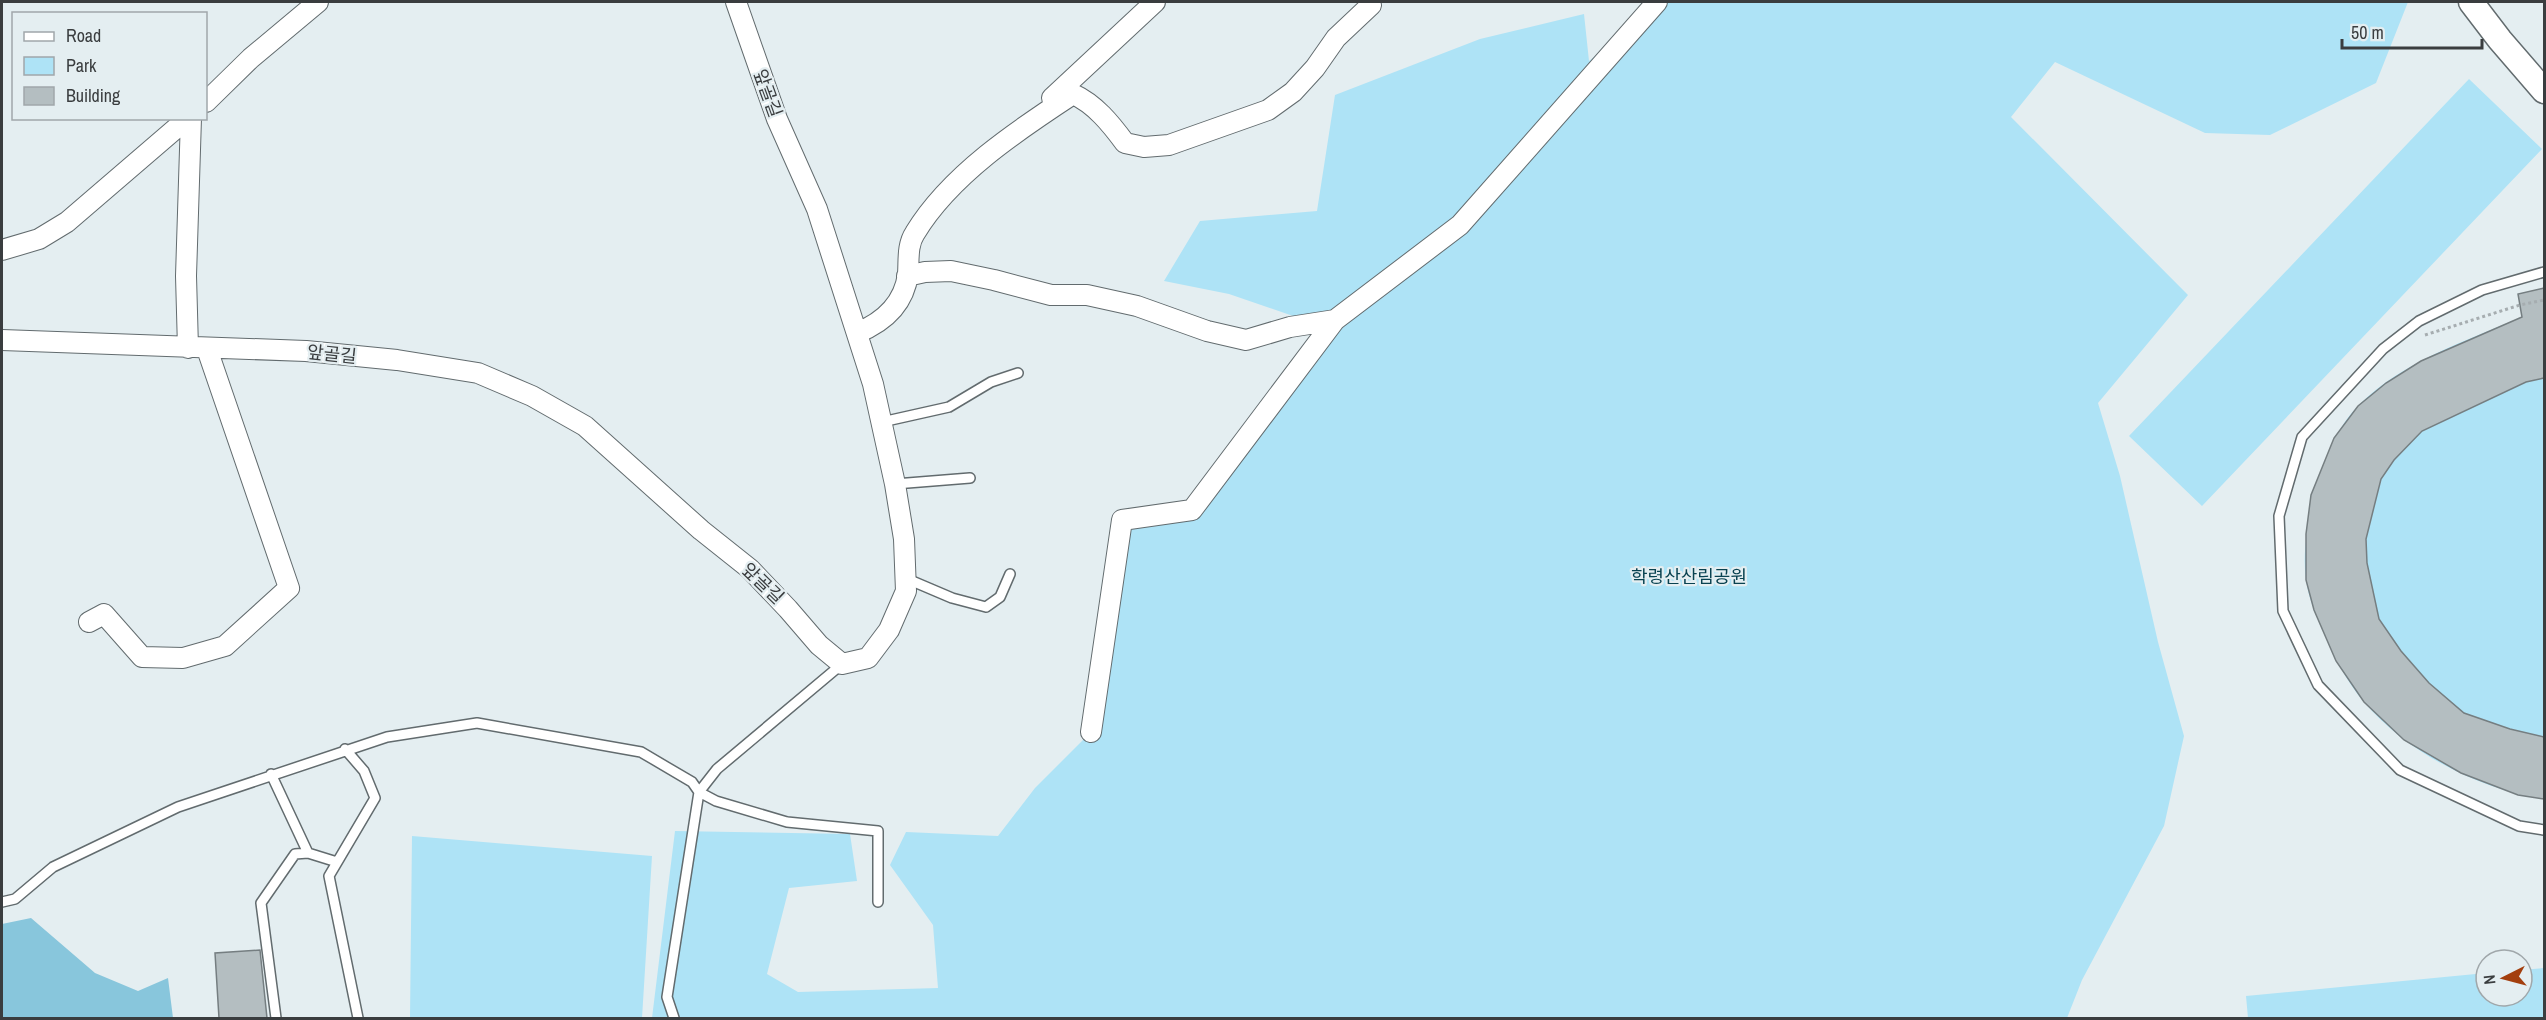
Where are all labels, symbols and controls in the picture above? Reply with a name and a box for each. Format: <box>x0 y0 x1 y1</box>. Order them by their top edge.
legend <box>12 12 207 120</box>
scale bar <box>2342 12 2482 50</box>
text: 50 m <box>2351 20 2384 45</box>
text: Road <box>66 23 101 48</box>
text: Park <box>66 53 97 78</box>
street label: 앞골길 <box>748 65 788 121</box>
text: Building <box>66 83 121 108</box>
street label: 앞골길 <box>306 339 358 369</box>
street label: 앞골길 <box>736 557 790 609</box>
park label: 학령산산림공원 <box>1631 564 1747 589</box>
north arrow <box>2474 948 2534 1008</box>
text: N <box>2478 974 2501 985</box>

